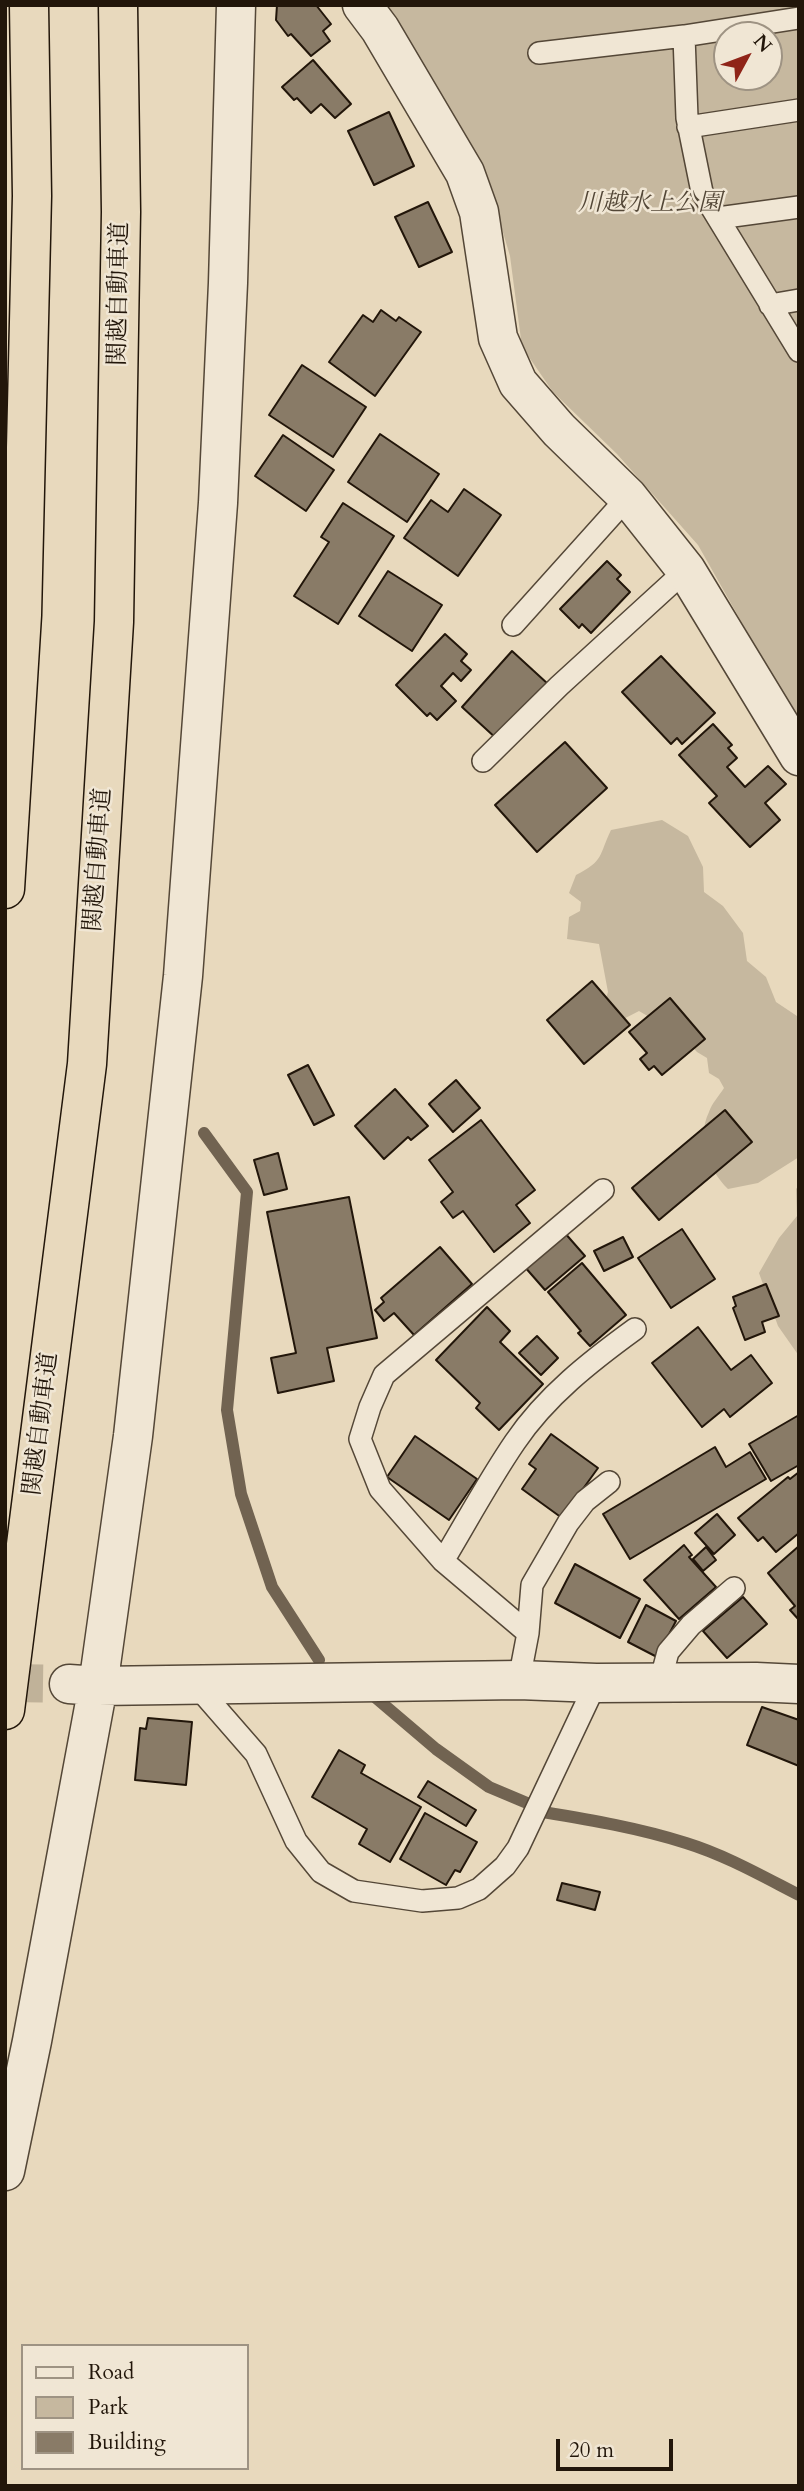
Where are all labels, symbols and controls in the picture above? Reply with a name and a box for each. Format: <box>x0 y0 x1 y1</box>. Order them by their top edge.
north arrow <box>713 21 783 91</box>
text: N <box>747 29 778 58</box>
park label: 川越水上公園 <box>578 190 722 218</box>
street label: 関越自動車道 <box>104 222 136 366</box>
street label: 関越自動車道 <box>80 787 118 933</box>
street label: 関越自動車道 <box>19 1351 65 1497</box>
legend <box>21 2344 248 2470</box>
text: Road <box>88 2358 134 2387</box>
text: Park <box>88 2393 128 2422</box>
scale bar <box>559 2424 676 2468</box>
text: Building <box>88 2428 166 2457</box>
text: 20 m <box>569 2436 614 2465</box>

